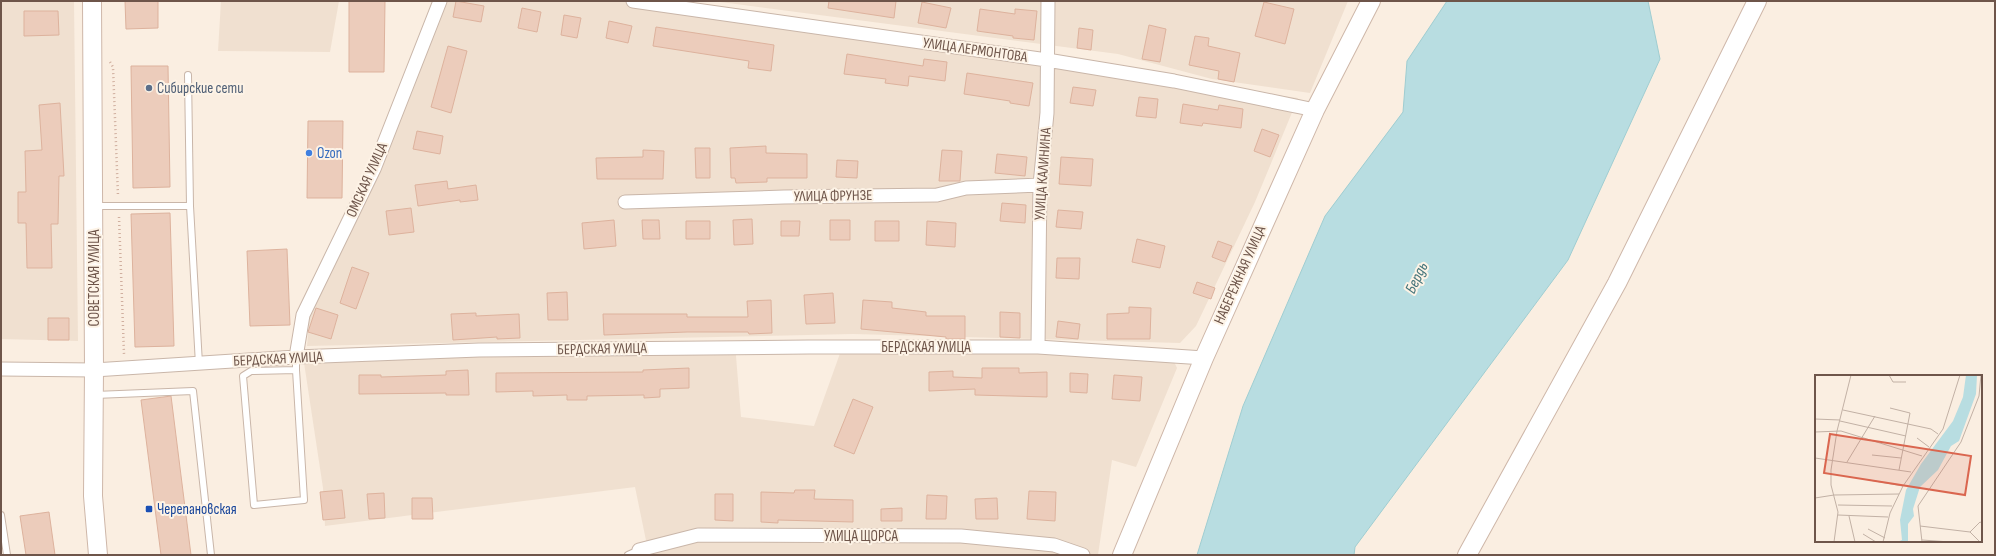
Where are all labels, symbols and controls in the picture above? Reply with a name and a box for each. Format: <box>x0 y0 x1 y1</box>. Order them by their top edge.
street label: УЛИЦА ЛЕРМОНТОВА <box>922 33 1029 67</box>
place label: Сибирские сети <box>157 79 243 98</box>
marker: Сибирские сети <box>144 83 154 93</box>
street label: УЛИЦА КАЛИНИНА <box>1030 126 1056 221</box>
street label: ОМСКАЯ УЛИЦА <box>342 139 392 220</box>
place label: Ozon <box>317 144 342 163</box>
marker: Ozon <box>304 148 314 158</box>
street label: УЛИЦА ФРУНЗЕ <box>793 186 873 206</box>
street label: НАБЕРЕЖНАЯ УЛИЦА <box>1210 222 1270 327</box>
street label: СОВЕТСКАЯ УЛИЦА <box>85 229 104 326</box>
water label: Бердь <box>1401 259 1433 297</box>
street label: БЕРДСКАЯ УЛИЦА <box>881 338 971 357</box>
street label: БЕРДСКАЯ УЛИЦА <box>557 339 647 359</box>
street label: БЕРДСКАЯ УЛИЦА <box>233 347 324 371</box>
inset map <box>1815 375 1982 542</box>
place label: Черепановская <box>157 500 237 519</box>
marker: Черепановская <box>144 504 154 514</box>
street label: УЛИЦА ЩОРСА <box>824 527 899 546</box>

